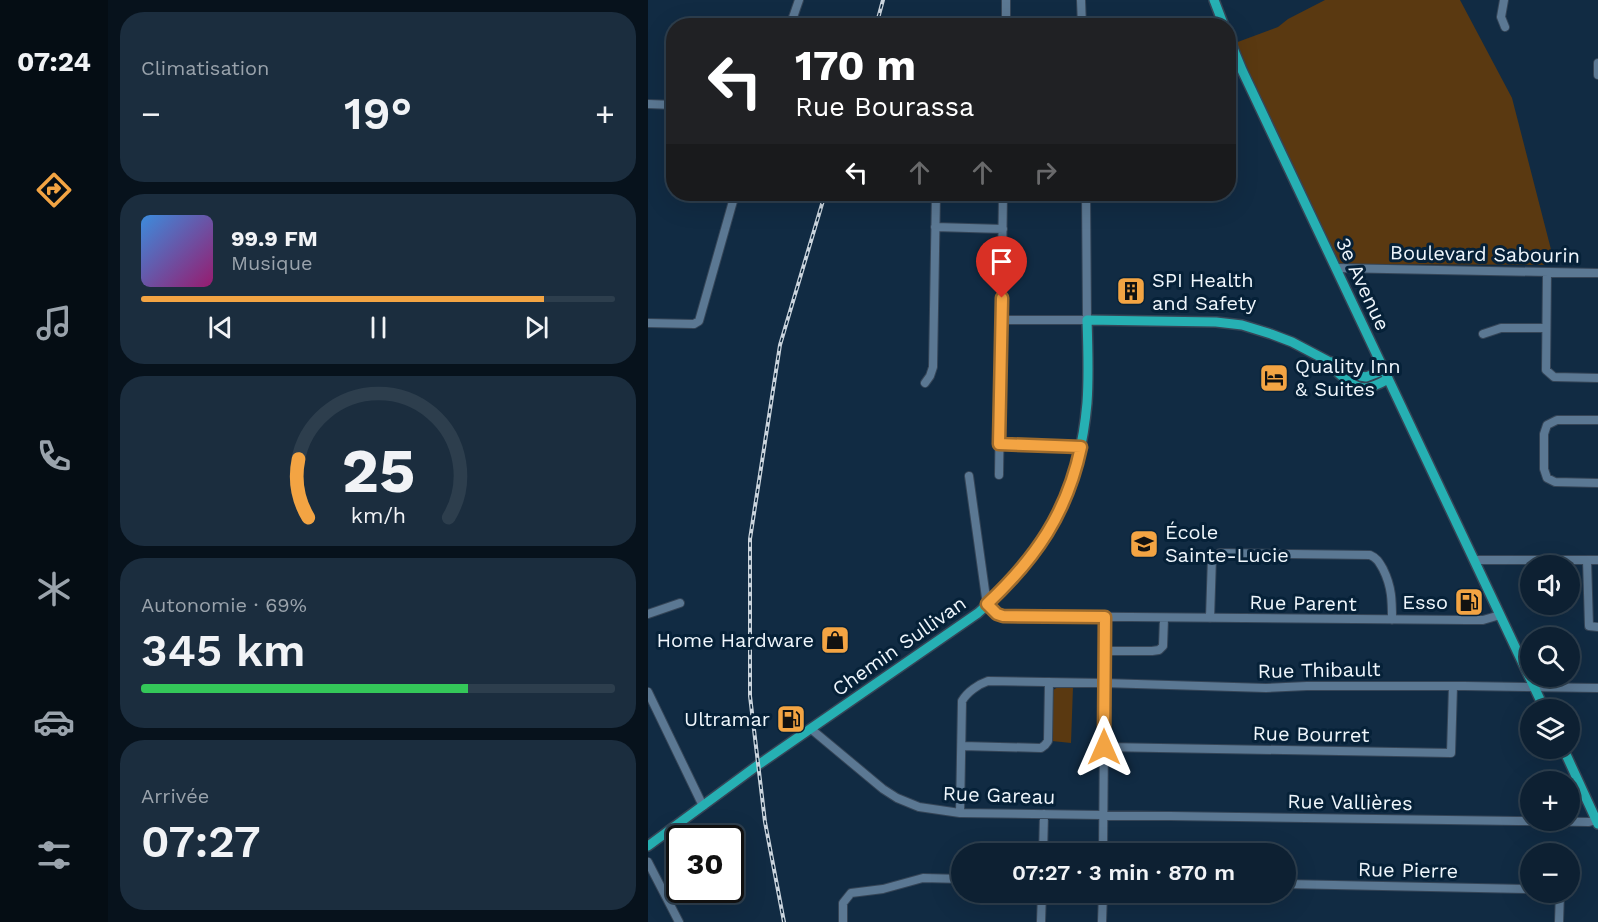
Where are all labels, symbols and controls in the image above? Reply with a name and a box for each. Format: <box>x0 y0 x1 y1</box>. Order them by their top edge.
text: 170 m <box>795 41 916 90</box>
icon: left <box>696 42 774 120</box>
text: 07:24 <box>17 46 91 78</box>
text: Climatisation <box>141 56 269 80</box>
text: 19° <box>344 87 412 140</box>
text: Rue Bourassa <box>795 91 974 123</box>
text: − <box>141 94 161 133</box>
text: + <box>595 94 615 133</box>
icon: left <box>840 156 873 189</box>
icon: ahead <box>903 156 936 189</box>
icon: ahead <box>966 156 999 189</box>
icon: right <box>1029 156 1062 189</box>
icon: directions <box>33 169 75 211</box>
text: 99.9 FM <box>231 226 318 251</box>
street label: 3e Avenue <box>1331 234 1395 334</box>
pin <box>976 236 1027 298</box>
street label: Boulevard Sabourin <box>1390 240 1580 268</box>
icon: arrive <box>985 245 1018 278</box>
text: Musique <box>231 251 313 275</box>
place label: SPI Health and Safety <box>1152 268 1257 315</box>
building icon: SPI Health and Safety <box>1115 275 1147 307</box>
icon: music <box>33 302 75 344</box>
icon: previous <box>204 311 237 344</box>
icon: pause <box>362 311 395 344</box>
icon: next <box>520 311 553 344</box>
place label: Quality Inn & Suites <box>1295 354 1401 401</box>
hotel icon: Quality Inn & Suites <box>1258 362 1290 394</box>
text: 25 <box>341 434 415 507</box>
icon: phone <box>33 435 75 477</box>
text: km/h <box>350 503 406 528</box>
place label: École Sainte-Lucie <box>1165 520 1289 567</box>
school or university icon: École Sainte-Lucie <box>1128 528 1160 560</box>
map controls <box>1520 555 1580 903</box>
button: sound <box>1520 555 1580 615</box>
icon: climate <box>33 568 75 610</box>
fuel station icon: Esso <box>1453 586 1485 618</box>
street label: Rue Parent <box>1249 590 1357 616</box>
place label: Esso <box>1402 590 1448 614</box>
street label: Chemin Sullivan <box>828 591 970 701</box>
text: Autonomie · 69% <box>141 593 307 617</box>
text: 345 km <box>141 624 306 677</box>
shop icon: Home Hardware <box>819 624 851 656</box>
button: search <box>1520 627 1580 687</box>
place label: Home Hardware <box>657 628 814 652</box>
street label: Rue Thibault <box>1257 657 1381 683</box>
button: layers <box>1520 699 1580 759</box>
icon: car <box>33 701 75 743</box>
fuel station icon: Ultramar <box>775 703 807 735</box>
place label: Ultramar <box>684 707 770 731</box>
position arrow <box>1072 715 1136 779</box>
street label: Rue Bourret <box>1252 721 1370 747</box>
button: + <box>1520 771 1580 831</box>
street label: Rue Gareau <box>942 781 1056 809</box>
text: Arrivée <box>141 784 209 808</box>
street label: Rue Vallières <box>1287 789 1413 815</box>
text: 07:27 <box>141 815 260 868</box>
speed limit sign: 30 <box>666 825 744 903</box>
icon: filters <box>33 834 75 876</box>
button: − <box>1520 843 1580 903</box>
street label: Rue Pierre <box>1358 857 1458 883</box>
text: 07:27 · 3 min · 870 m <box>1012 860 1235 885</box>

